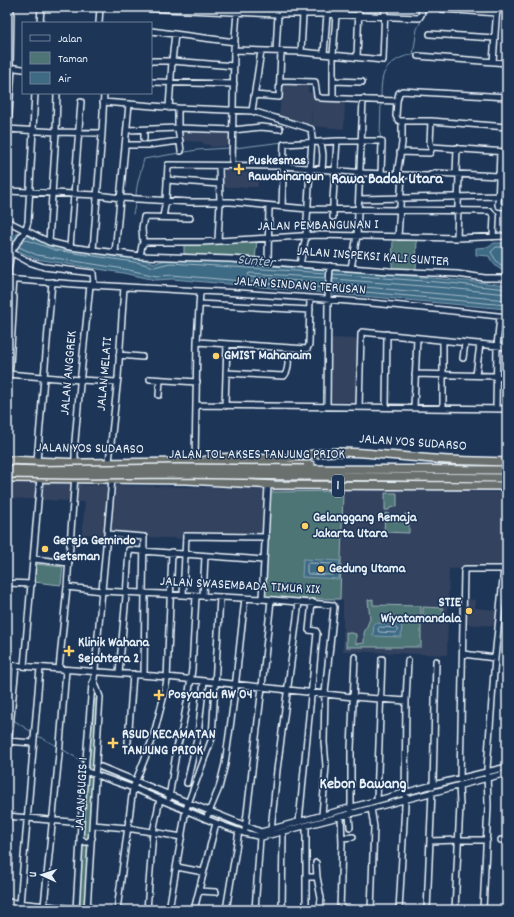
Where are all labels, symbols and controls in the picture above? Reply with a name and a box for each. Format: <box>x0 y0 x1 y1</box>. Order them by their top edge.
legend <box>22 22 152 94</box>
text: Jalan <box>58 31 82 48</box>
text: Taman <box>58 51 88 68</box>
text: Air <box>58 71 72 88</box>
place label: Puskesmas Rawabinangun <box>248 151 324 187</box>
marker: Puskesmas Rawabinangun <box>233 163 245 175</box>
district label: Rawa Badak Utara <box>331 168 444 191</box>
street label: JALAN PEMBANGUNAN I <box>257 215 379 237</box>
street label: JALAN INSPEKSI KALI SUNTER <box>296 242 450 272</box>
water label: Sunter <box>236 249 277 275</box>
street label: JALAN SINDANG TERUSAN <box>233 271 367 301</box>
street label: JALAN ANGGREK <box>55 329 83 416</box>
street label: JALAN MELATI <box>92 336 118 412</box>
place label: GMIST Mahanaim <box>224 346 312 366</box>
marker: GMIST Mahanaim <box>211 351 221 361</box>
street label: JALAN YOS SUDARSO <box>359 429 467 457</box>
street label: JALAN YOS SUDARSO <box>36 438 144 460</box>
street label: JALAN TOL AKSES TANJUNG PRIOK <box>169 445 346 465</box>
road number: 1 <box>332 475 344 497</box>
place label: Gelanggang Remaja Jakarta Utara <box>313 508 418 544</box>
marker: Gelanggang Remaja Jakarta Utara <box>300 521 310 531</box>
place label: Gereja Gemindo Getsman <box>53 531 136 567</box>
marker: Gereja Gemindo Getsman <box>40 544 50 554</box>
place label: Gedung Utama <box>329 559 407 579</box>
marker: Gedung Utama <box>316 564 326 574</box>
street label: JALAN SWASEMBADA TIMUR XIX <box>159 572 321 600</box>
place label: STIE Wiyatamandala <box>381 593 462 629</box>
marker: STIE Wiyatamandala <box>464 606 474 616</box>
place label: Klinik Wahana Sejahtera 2 <box>78 633 150 669</box>
marker: Klinik Wahana Sejahtera 2 <box>63 645 75 657</box>
place label: Posyandu RW 04 <box>168 685 253 705</box>
marker: Posyandu RW 04 <box>153 689 165 701</box>
place label: RSUD KECAMATAN TANJUNG PRIOK <box>122 725 216 761</box>
marker: RSUD KECAMATAN TANJUNG PRIOK <box>107 737 119 749</box>
street label: JALAN BUGIS 1 <box>70 757 94 831</box>
district label: Kebon Bawang <box>320 773 406 796</box>
north arrow <box>22 855 62 895</box>
text: U <box>26 872 42 878</box>

